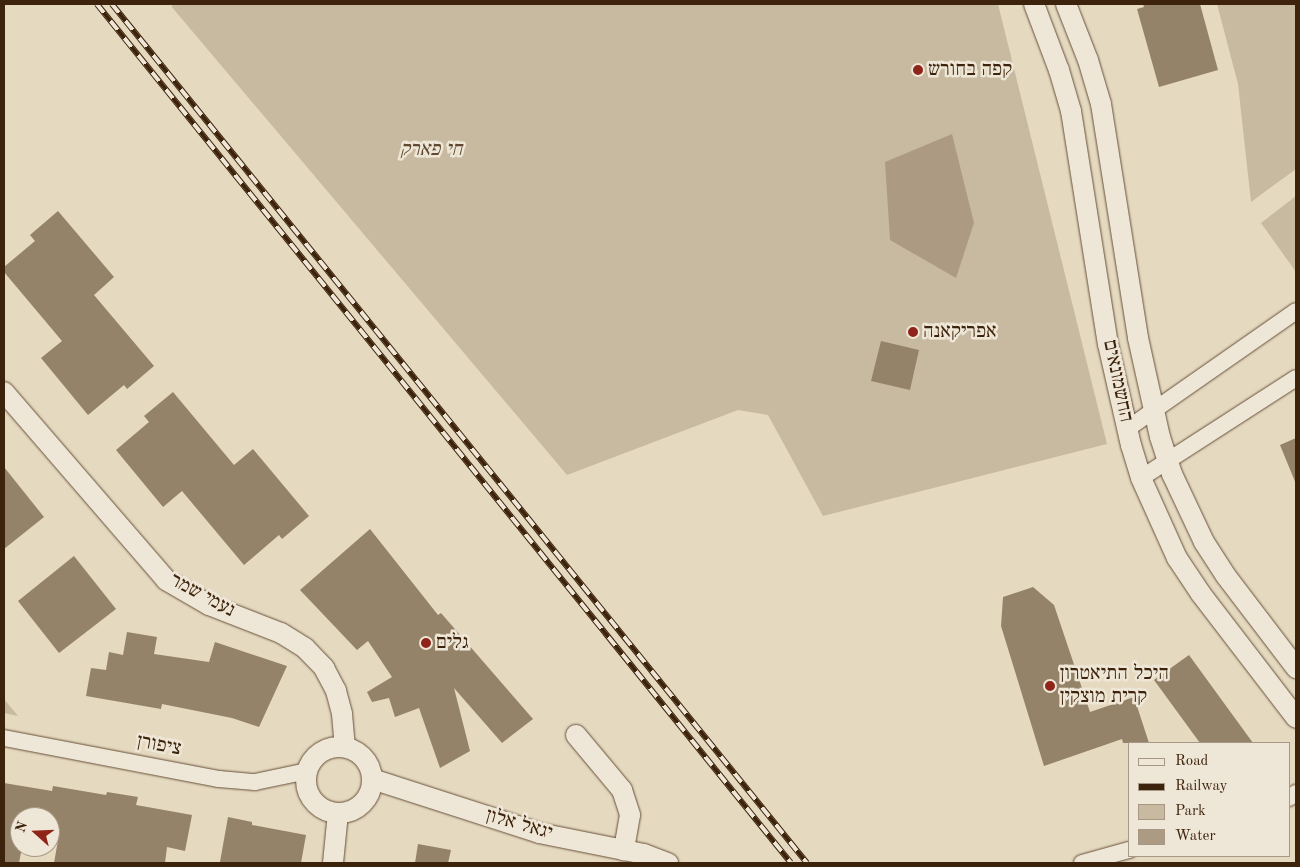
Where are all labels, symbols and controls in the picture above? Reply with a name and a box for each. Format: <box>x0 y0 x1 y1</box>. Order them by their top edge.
place label: קפה בחורש <box>928 58 1012 82</box>
marker: קפה בחורש <box>912 64 924 76</box>
park label: חי פארק <box>400 138 462 162</box>
place label: אפריקאנה <box>923 320 997 344</box>
marker: אפריקאנה <box>907 326 919 338</box>
street label: החשמונאים <box>1097 338 1137 424</box>
street label: נעמי שמר <box>165 569 239 623</box>
place label: גלים <box>436 631 469 655</box>
marker: גלים <box>420 637 432 649</box>
place label: היכל התיאטרון קרית מוצקין <box>1060 662 1169 709</box>
marker: היכל התיאטרון קרית מוצקין <box>1044 680 1056 692</box>
street label: ציפורן <box>135 730 183 762</box>
legend <box>1128 742 1290 857</box>
text: Road <box>1175 754 1208 769</box>
text: Railway <box>1175 779 1228 794</box>
street label: יגאל אלון <box>483 804 555 846</box>
text: Park <box>1175 804 1206 819</box>
north arrow <box>10 807 60 857</box>
text: N <box>13 820 30 835</box>
text: Water <box>1175 829 1216 844</box>

